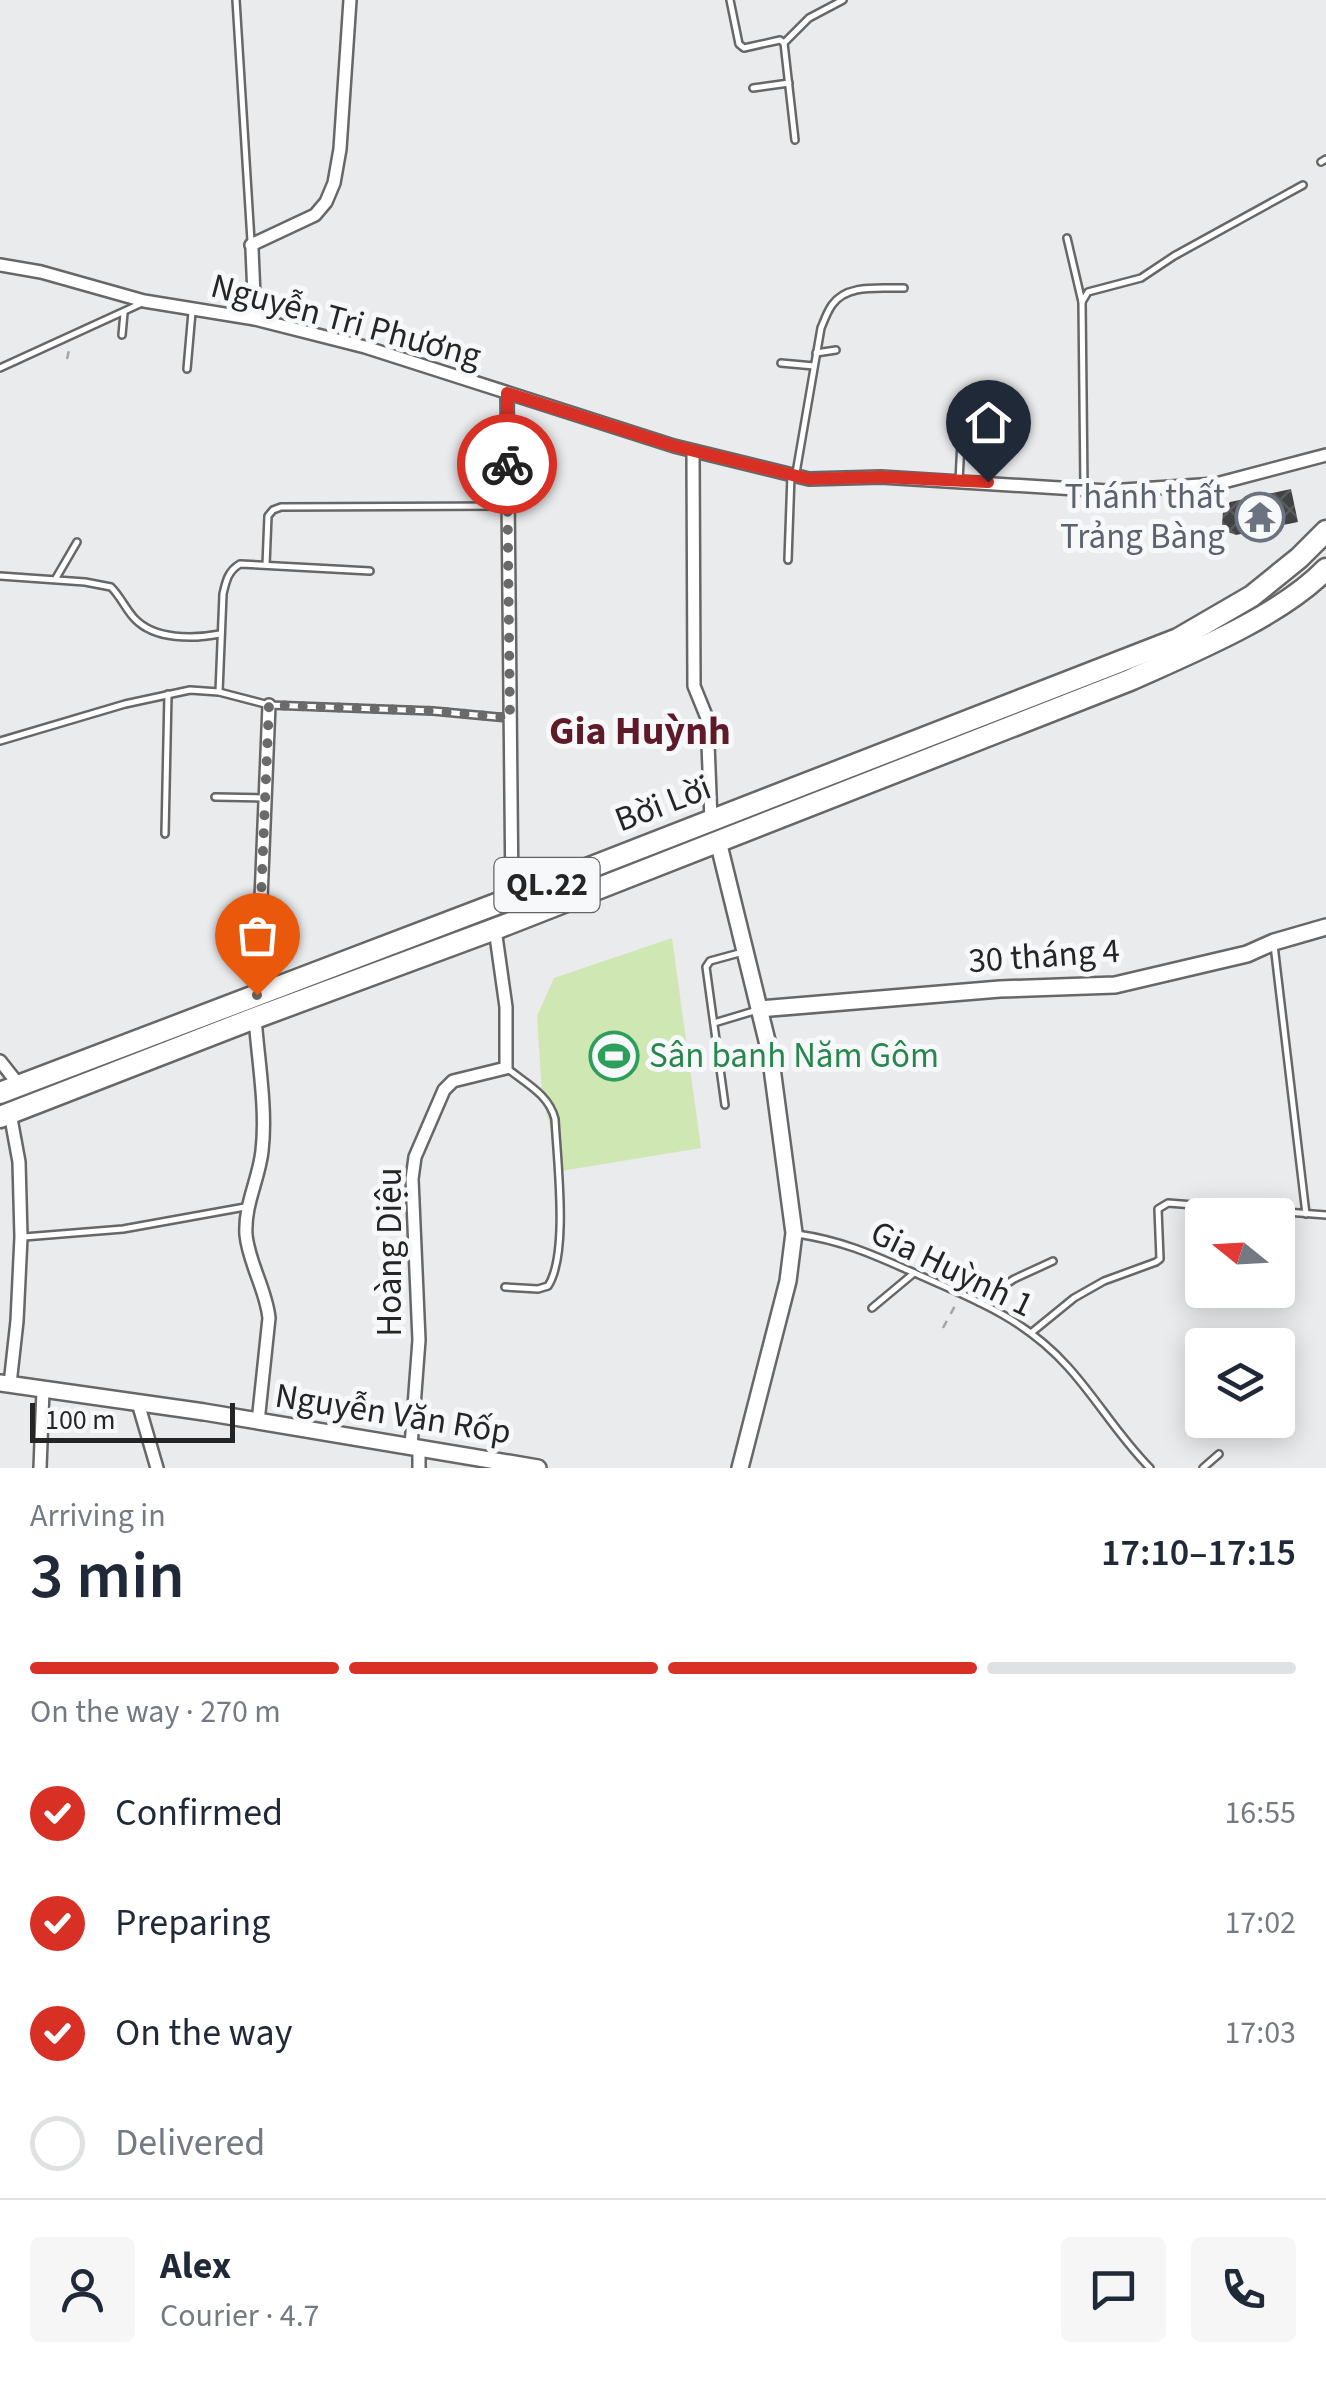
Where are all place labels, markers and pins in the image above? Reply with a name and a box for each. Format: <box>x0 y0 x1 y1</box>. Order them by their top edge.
pin <box>946 380 1031 483</box>
place label: Thánh thất Trảng Bàng <box>1060 472 1225 562</box>
temple icon: Thánh thất Trảng Bàng <box>1234 491 1286 543</box>
pin <box>215 893 300 996</box>
sports icon: Sân banh Năm Gôm <box>588 1030 640 1082</box>
place label: Sân banh Năm Gôm <box>649 1031 939 1081</box>

